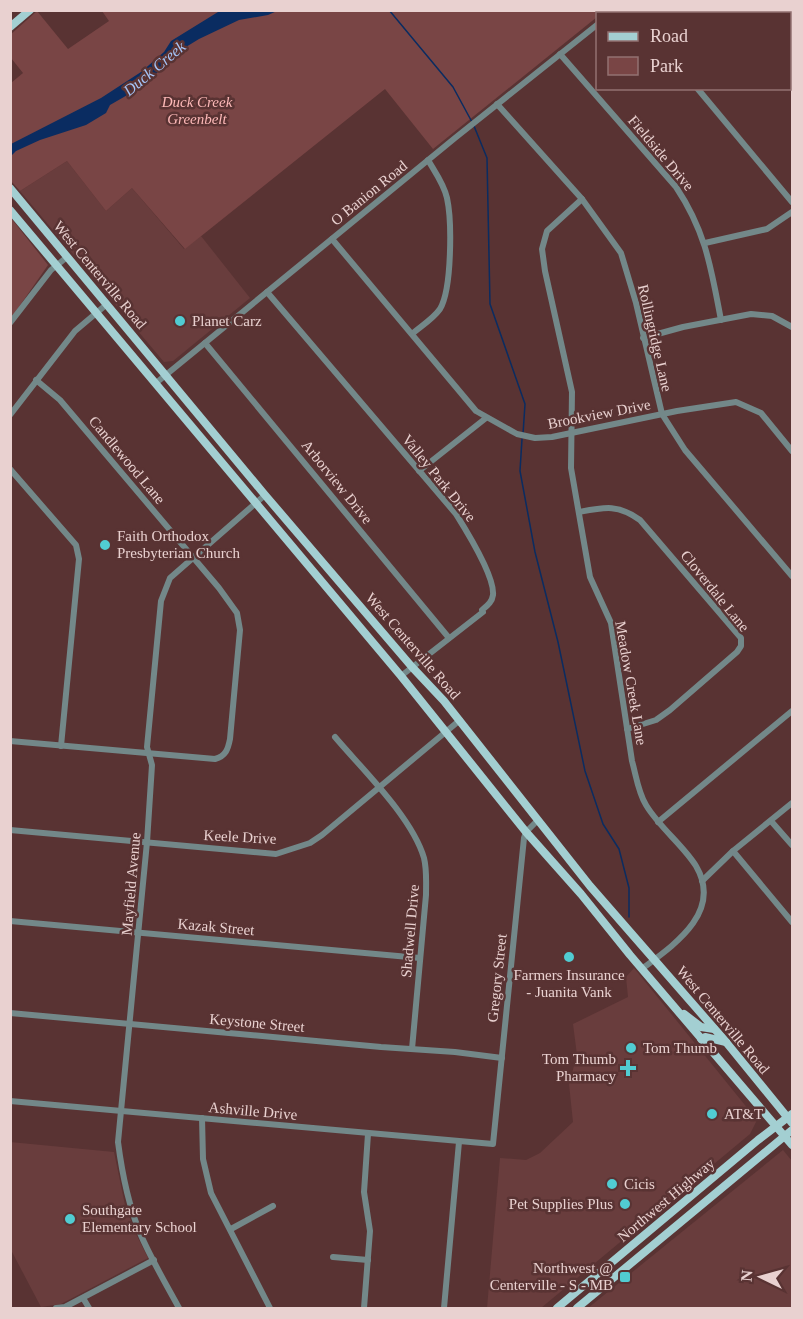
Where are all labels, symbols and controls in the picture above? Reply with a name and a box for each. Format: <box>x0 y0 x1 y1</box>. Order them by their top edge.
legend <box>596 12 791 90</box>
text: Road <box>650 26 688 46</box>
water label: Duck Creek <box>119 37 189 100</box>
text: Park <box>650 56 683 76</box>
park label: Duck Creek Greenbelt <box>161 94 233 127</box>
street label: Fieldside Drive <box>625 112 697 194</box>
street label: O Banion Road <box>328 157 411 229</box>
street label: West Centerville Road <box>50 218 150 332</box>
street label: Rollingridge Lane <box>635 283 675 394</box>
place label: Planet Carz <box>192 313 262 329</box>
marker: Planet Carz <box>173 314 187 328</box>
street label: Brookview Drive <box>546 396 652 432</box>
street label: Candlewood Lane <box>86 413 169 507</box>
street label: Valley Park Drive <box>399 431 479 525</box>
street label: Arborview Drive <box>298 437 376 527</box>
place label: Faith Orthodox Presbyterian Church <box>117 528 240 561</box>
marker: Faith Orthodox Presbyterian Church <box>98 538 112 552</box>
street label: Cloverdale Lane <box>677 547 753 635</box>
street label: West Centerville Road <box>363 590 464 703</box>
street label: Meadow Creek Lane <box>612 620 650 747</box>
street label: Keele Drive <box>203 827 277 847</box>
street label: Mayfield Avenue <box>119 831 144 936</box>
street label: Shadwell Drive <box>398 883 422 978</box>
street label: Kazak Street <box>177 916 256 938</box>
street label: Gregory Street <box>484 932 510 1023</box>
marker: Farmers Insurance - Juanita Vank <box>562 950 576 964</box>
street label: West Centerville Road <box>673 963 773 1077</box>
place label: Farmers Insurance - Juanita Vank <box>513 967 625 1000</box>
street label: Keystone Street <box>209 1011 306 1035</box>
place label: Tom Thumb <box>643 1040 717 1056</box>
marker: Tom Thumb <box>624 1041 638 1055</box>
place label: Tom Thumb Pharmacy <box>542 1051 616 1084</box>
marker: Tom Thumb Pharmacy <box>621 1061 635 1075</box>
street label: Ashville Drive <box>208 1099 298 1123</box>
place label: AT&T <box>724 1106 763 1122</box>
marker: AT&T <box>705 1107 719 1121</box>
street label: Northwest Highway <box>614 1155 718 1245</box>
place label: Cicis <box>624 1176 655 1192</box>
marker: Cicis <box>605 1177 619 1191</box>
place label: Pet Supplies Plus <box>509 1196 613 1212</box>
marker: Pet Supplies Plus <box>618 1197 632 1211</box>
place label: Southgate Elementary School <box>82 1202 197 1235</box>
marker: Southgate Elementary School <box>63 1212 77 1226</box>
north arrow <box>731 1247 791 1307</box>
place label: Northwest @ Centerville - S - MB <box>490 1260 613 1293</box>
text: N <box>738 1269 756 1282</box>
marker: Northwest @ Centerville - S - MB <box>618 1270 632 1284</box>

